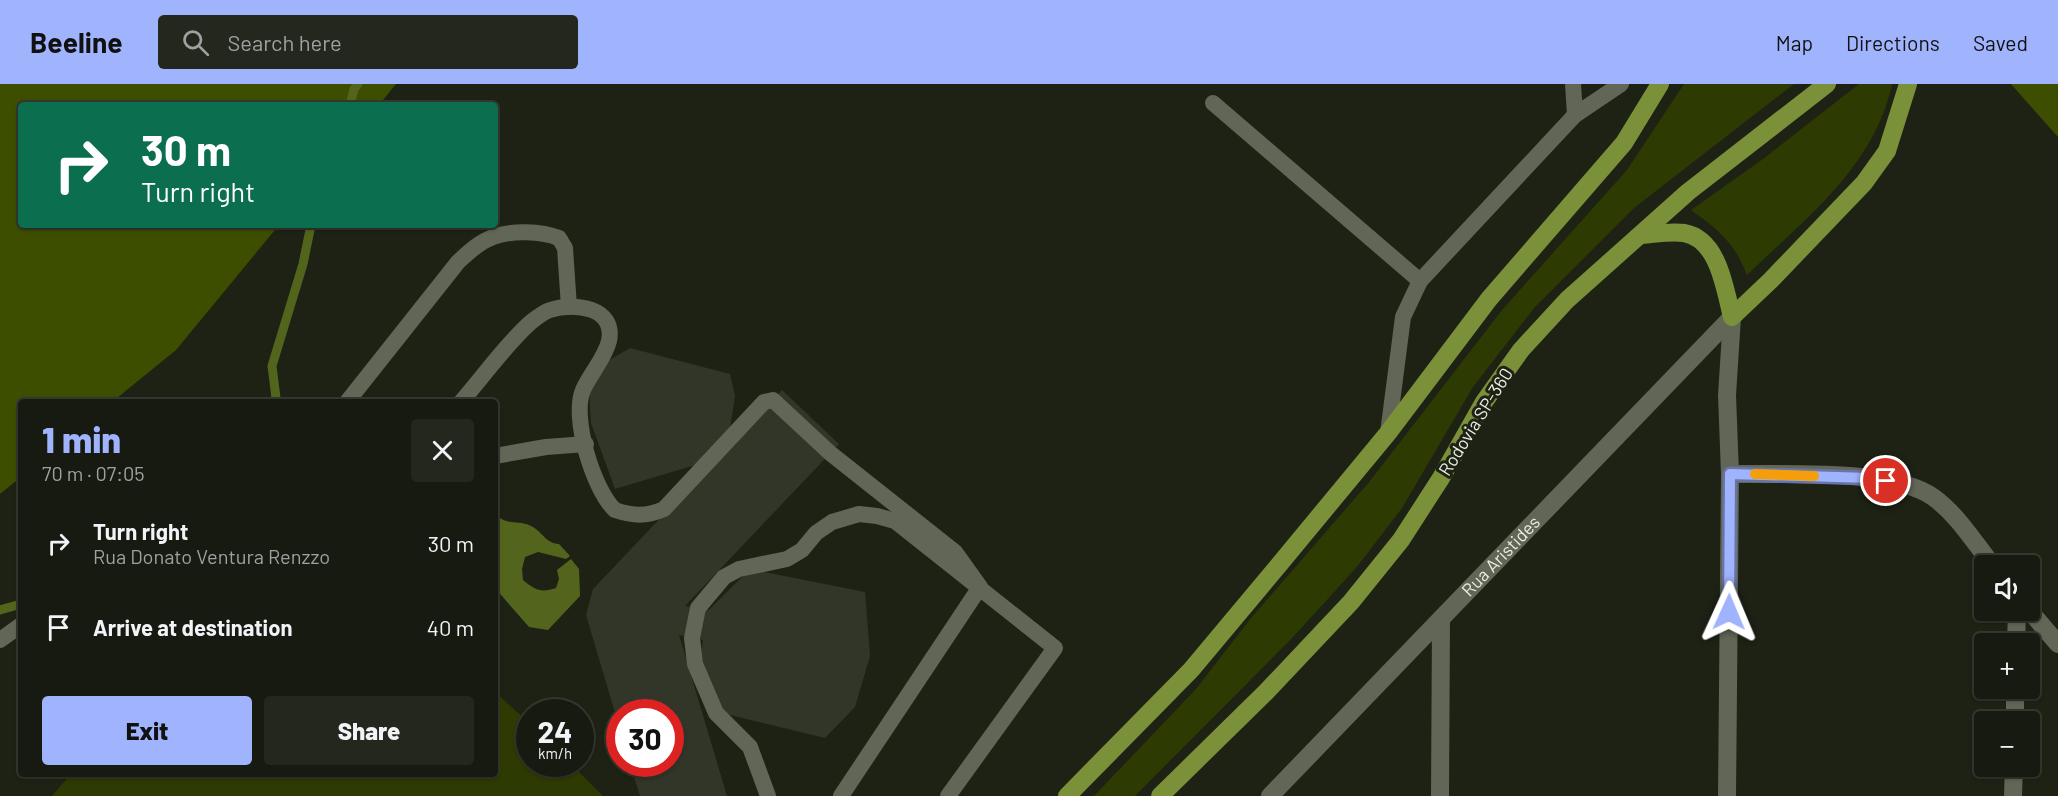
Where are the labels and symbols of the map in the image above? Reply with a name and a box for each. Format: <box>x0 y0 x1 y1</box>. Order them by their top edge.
street label: Rodovia SP-360 <box>1433 364 1517 479</box>
pin <box>1860 455 1911 506</box>
street label: Rua Aristides <box>1457 511 1544 600</box>
position arrow <box>1697 580 1761 644</box>
speed limit sign: 30 <box>606 699 684 777</box>

